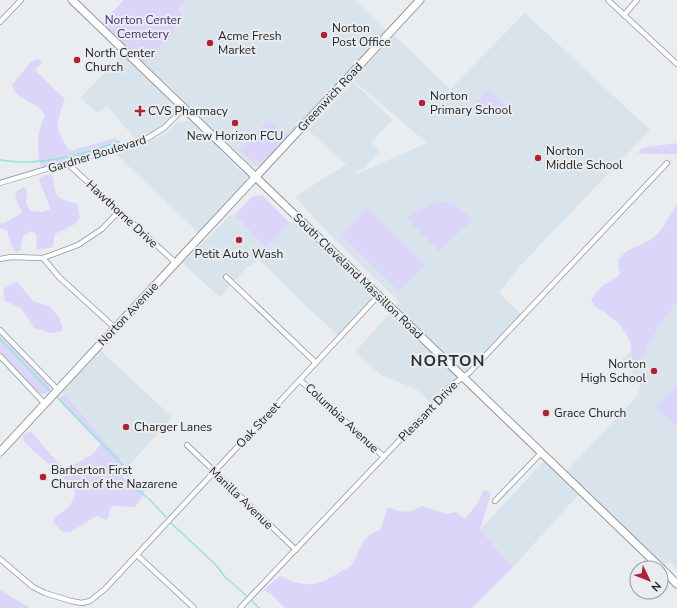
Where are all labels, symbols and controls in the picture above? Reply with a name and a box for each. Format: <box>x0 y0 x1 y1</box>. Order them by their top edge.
park label: Norton Center Cemetery <box>105 12 182 42</box>
place label: Norton Post Office <box>332 20 391 50</box>
place label: Acme Fresh Market <box>218 28 282 58</box>
marker: Norton Post Office <box>319 30 329 40</box>
marker: Acme Fresh Market <box>205 38 215 48</box>
place label: North Center Church <box>85 45 156 75</box>
marker: North Center Church <box>72 55 82 65</box>
street label: Greenwich Road <box>294 59 366 135</box>
place label: Norton Primary School <box>430 88 512 118</box>
marker: Norton Primary School <box>417 98 427 108</box>
place label: CVS Pharmacy <box>148 103 229 119</box>
marker: CVS Pharmacy <box>135 106 145 116</box>
marker: New Horizon FCU <box>230 118 240 128</box>
place label: New Horizon FCU <box>187 128 283 144</box>
street label: Gardner Boulevard <box>46 131 148 177</box>
place label: Norton Middle School <box>546 143 623 173</box>
marker: Norton Middle School <box>533 153 543 163</box>
street label: Hawthorne Drive <box>83 177 161 251</box>
street label: South Cleveland Massillon Road <box>290 210 426 342</box>
marker: Petit Auto Wash <box>234 235 244 245</box>
place label: Petit Auto Wash <box>195 246 283 262</box>
street label: Norton Avenue <box>94 279 162 349</box>
district label: NORTON <box>411 350 485 372</box>
place label: Norton High School <box>581 356 646 386</box>
marker: Norton High School <box>649 366 659 376</box>
street label: Pleasant Drive <box>395 377 461 445</box>
street label: Columbia Avenue <box>302 380 382 456</box>
street label: Oak Street <box>233 398 284 451</box>
place label: Grace Church <box>554 405 626 421</box>
marker: Grace Church <box>541 408 551 418</box>
place label: Charger Lanes <box>134 419 212 435</box>
marker: Charger Lanes <box>121 422 131 432</box>
place label: Barberton First Church of the Nazarene <box>51 462 177 492</box>
street label: Manilla Avenue <box>205 463 277 533</box>
marker: Barberton First Church of the Nazarene <box>38 472 48 482</box>
north arrow <box>629 560 669 600</box>
text: N <box>648 578 664 595</box>

